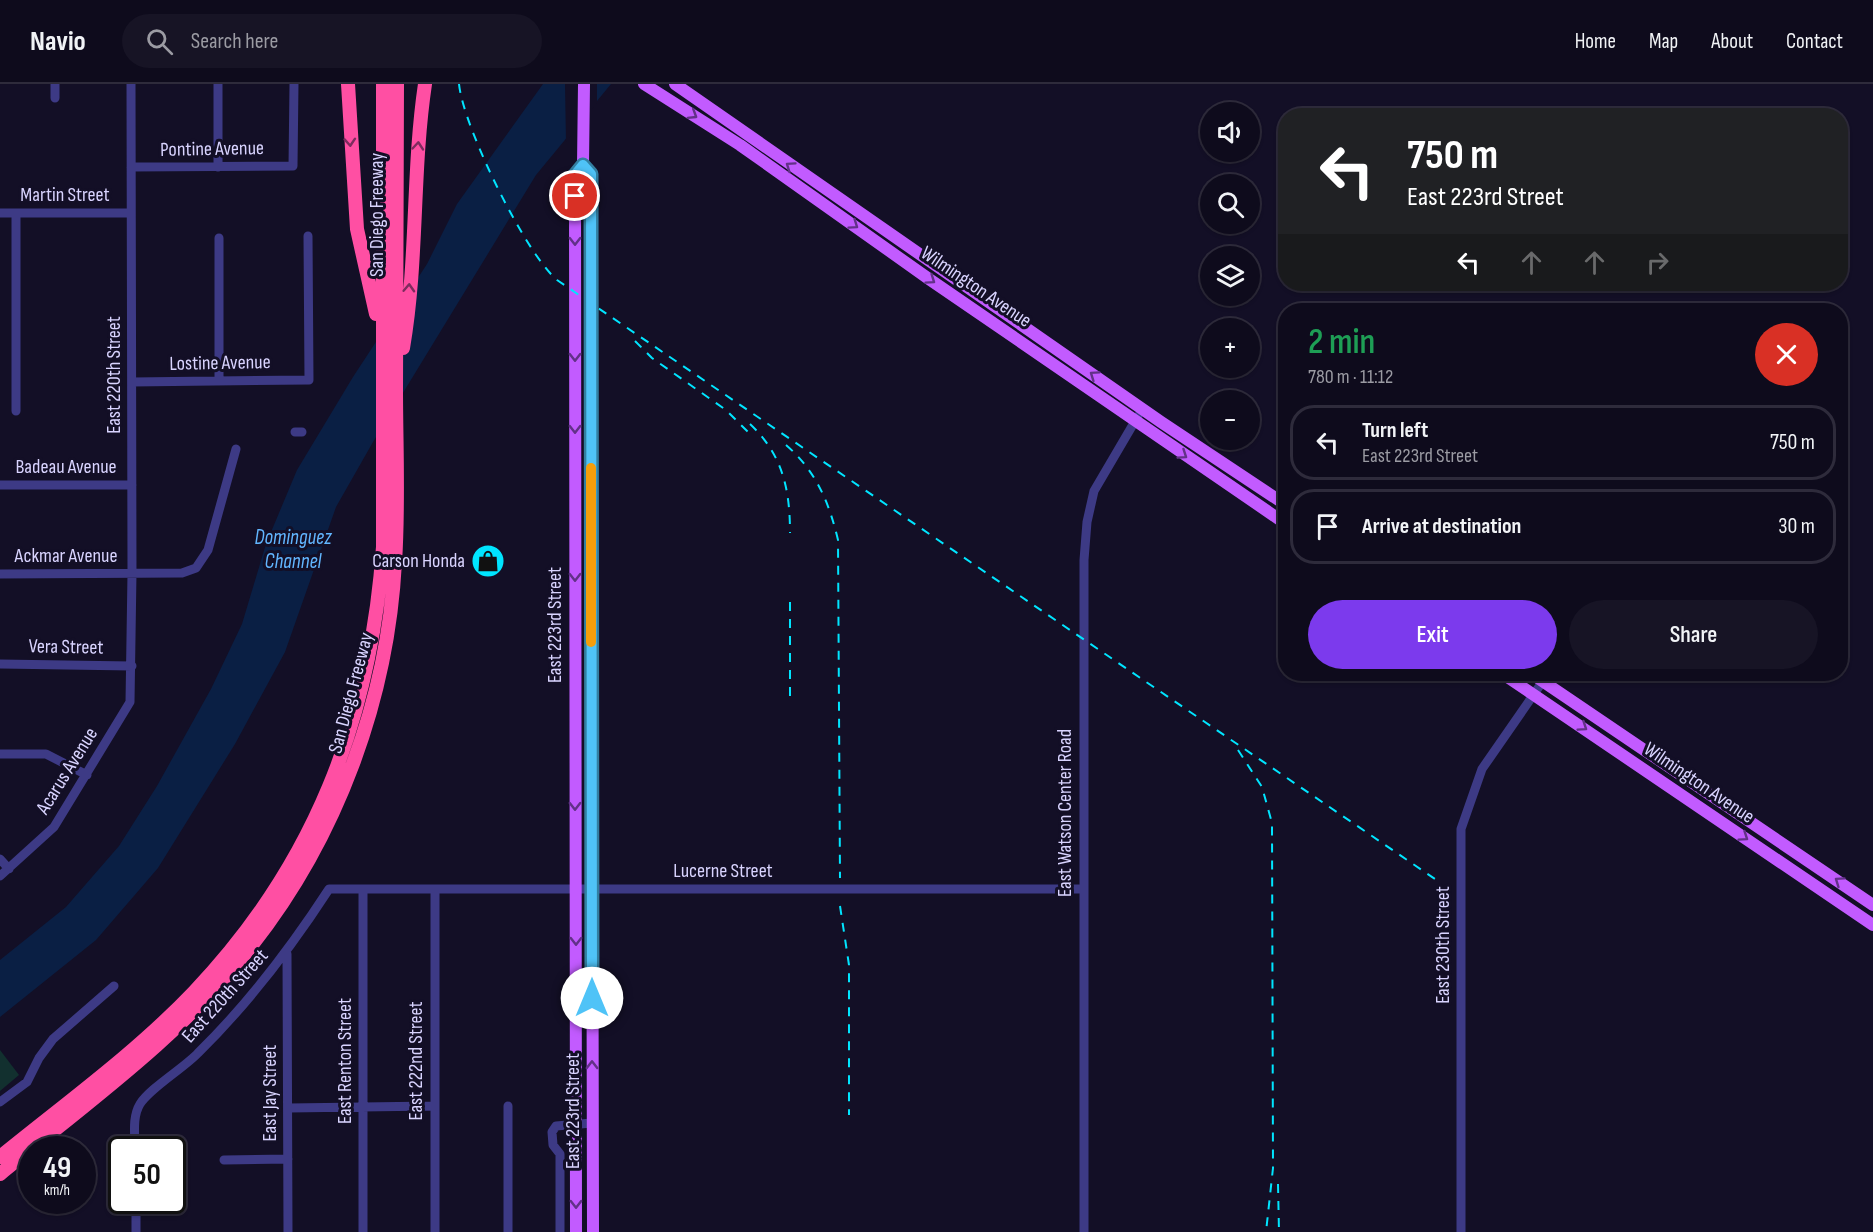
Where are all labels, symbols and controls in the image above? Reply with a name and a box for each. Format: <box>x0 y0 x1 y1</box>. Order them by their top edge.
search box <box>122 14 542 68</box>
text: Navio <box>30 25 86 58</box>
icon: search <box>143 25 176 58</box>
text: Search here <box>191 28 278 55</box>
text: Home <box>1575 29 1616 54</box>
text: Map <box>1649 29 1678 54</box>
text: About <box>1711 29 1753 54</box>
text: Contact <box>1786 29 1843 54</box>
map controls <box>1200 102 1260 450</box>
button: sound <box>1200 102 1260 162</box>
one-way arrow <box>687 108 697 120</box>
text: 750 m <box>1407 130 1498 181</box>
icon: left <box>1308 132 1386 210</box>
street label: Pontine Avenue <box>160 136 264 162</box>
one-way arrow <box>344 138 357 147</box>
one-way arrow <box>411 141 424 150</box>
street label: San Diego Freeway <box>365 153 389 277</box>
one-way arrow <box>786 162 797 173</box>
pin <box>549 170 600 221</box>
button: search <box>1200 174 1260 234</box>
icon: arrive <box>558 179 591 212</box>
text: East 223rd Street <box>1407 181 1564 213</box>
street label: Martin Street <box>20 183 110 207</box>
one-way arrow <box>847 218 858 229</box>
one-way arrow <box>569 237 581 246</box>
street label: Wilmington Avenue <box>916 241 1036 333</box>
button: layers <box>1200 246 1260 306</box>
icon: left <box>1452 246 1485 279</box>
icon: ahead <box>1515 246 1548 279</box>
icon: ahead <box>1578 246 1611 279</box>
icon: right <box>1641 246 1674 279</box>
one-way arrow <box>924 273 935 284</box>
one-way arrow <box>403 284 416 293</box>
street label: East 220th Street <box>102 316 126 434</box>
button: + <box>1200 318 1260 378</box>
text: 2 min <box>1308 321 1375 364</box>
button: close <box>1755 323 1818 386</box>
street label: Lostine Avenue <box>169 350 271 376</box>
one-way arrow <box>569 353 581 362</box>
text: 780 m · 11:12 <box>1308 365 1393 389</box>
one-way arrow <box>1090 371 1101 382</box>
button: − <box>1200 390 1260 450</box>
text: Turn left <box>1362 417 1428 444</box>
one-way arrow <box>569 424 581 433</box>
icon: left <box>1311 426 1344 459</box>
text: 750 m <box>1770 429 1815 456</box>
text: East 223rd Street <box>1362 444 1478 468</box>
one-way arrow <box>1176 448 1187 459</box>
street label: Badeau Avenue <box>15 455 117 479</box>
icon: arrive <box>1311 510 1344 543</box>
text: Arrive at destination <box>1362 513 1521 540</box>
text: 30 m <box>1778 513 1815 540</box>
water label: Dominguez Channel <box>254 525 332 574</box>
shop icon: Carson Honda <box>470 543 506 579</box>
street label: Ackmar Avenue <box>14 544 117 568</box>
place label: Carson Honda <box>372 549 465 573</box>
street label: East 223rd Street <box>543 567 567 683</box>
one-way arrow <box>569 572 581 581</box>
button: Exit <box>1308 600 1557 669</box>
button: Share <box>1569 600 1818 669</box>
street label: San Diego Freeway <box>323 630 379 756</box>
street label: Vera Street <box>28 634 104 660</box>
one-way arrow <box>1577 720 1587 732</box>
street label: Acarus Avenue <box>30 723 103 820</box>
street label: East Watson Center Road <box>1053 729 1077 897</box>
street label: Wilmington Avenue <box>1639 737 1759 829</box>
one-way arrow <box>569 801 581 810</box>
one-way arrow <box>1738 830 1749 841</box>
street label: Lucerne Street <box>673 859 773 883</box>
one-way arrow <box>1834 877 1845 888</box>
street label: East 230th Street <box>1431 886 1455 1004</box>
one-way arrow <box>570 937 582 946</box>
street label: East 220th Street <box>177 944 273 1048</box>
position arrow <box>560 966 624 1030</box>
street label: East Renton Street <box>333 998 357 1124</box>
street label: East 222nd Street <box>404 1001 428 1121</box>
street label: East Jay Street <box>258 1045 282 1141</box>
street label: East 223rd Street <box>561 1053 585 1169</box>
one-way arrow <box>586 1060 598 1069</box>
speed limit sign: 50 <box>108 1136 186 1214</box>
text: 49 <box>43 1150 71 1186</box>
text: km/h <box>44 1181 70 1200</box>
one-way arrow <box>570 1199 582 1208</box>

